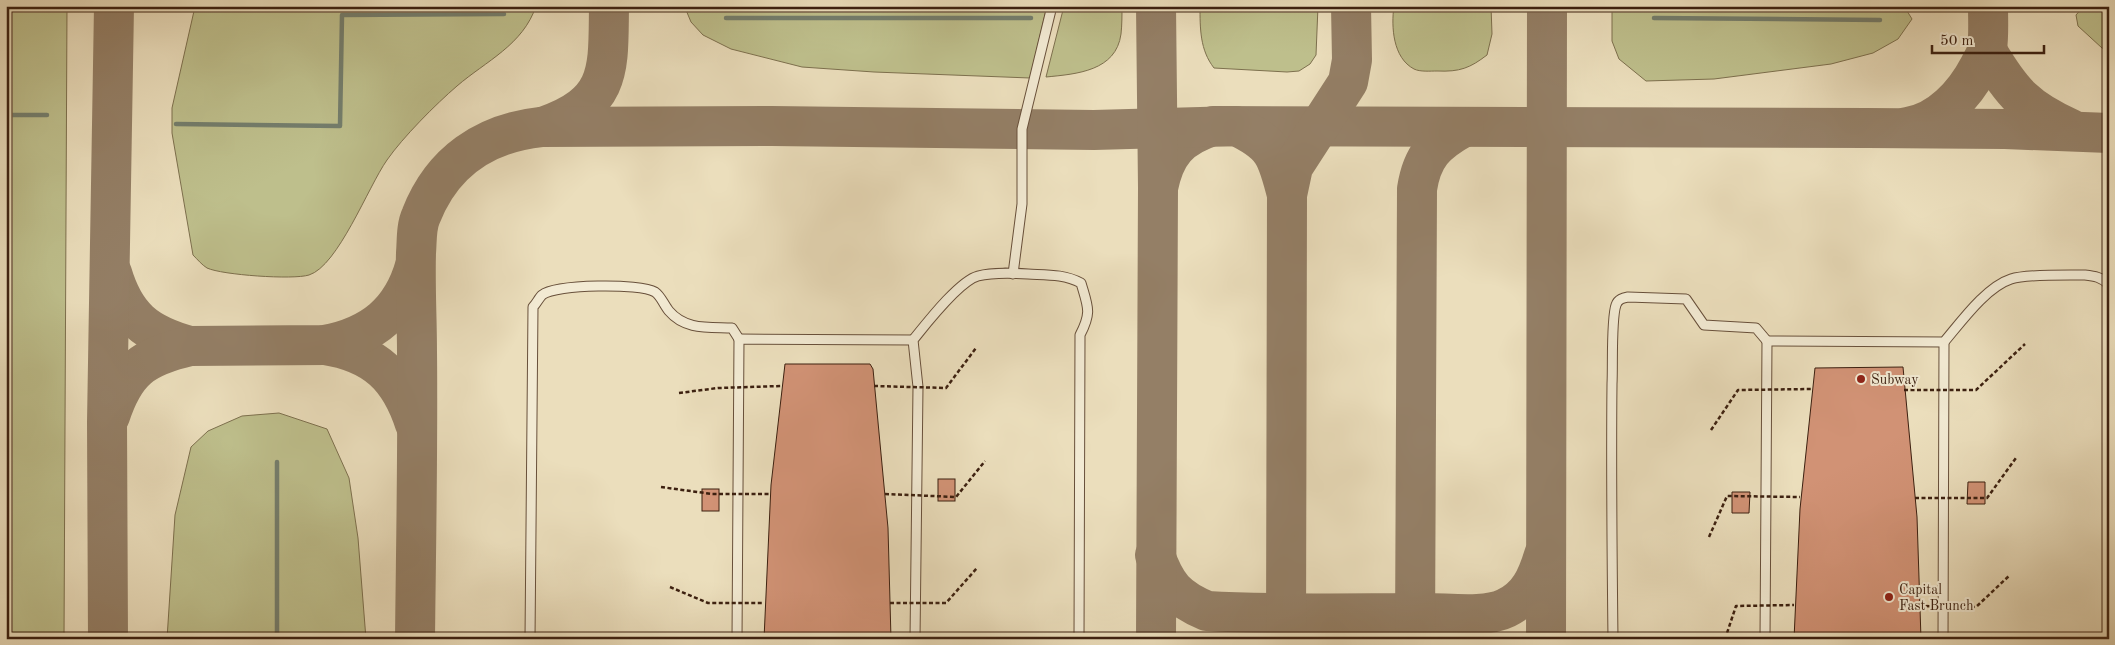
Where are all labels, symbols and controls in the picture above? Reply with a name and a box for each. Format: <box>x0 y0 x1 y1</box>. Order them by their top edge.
scale bar <box>1932 22 2045 54</box>
text: 50 m <box>1940 34 1974 49</box>
marker: Subway <box>1855 373 1867 385</box>
place label: Subway <box>1871 373 1919 387</box>
place label: Capital Fast Brunch <box>1899 583 1974 613</box>
marker: Capital Fast Brunch <box>1883 591 1895 603</box>

